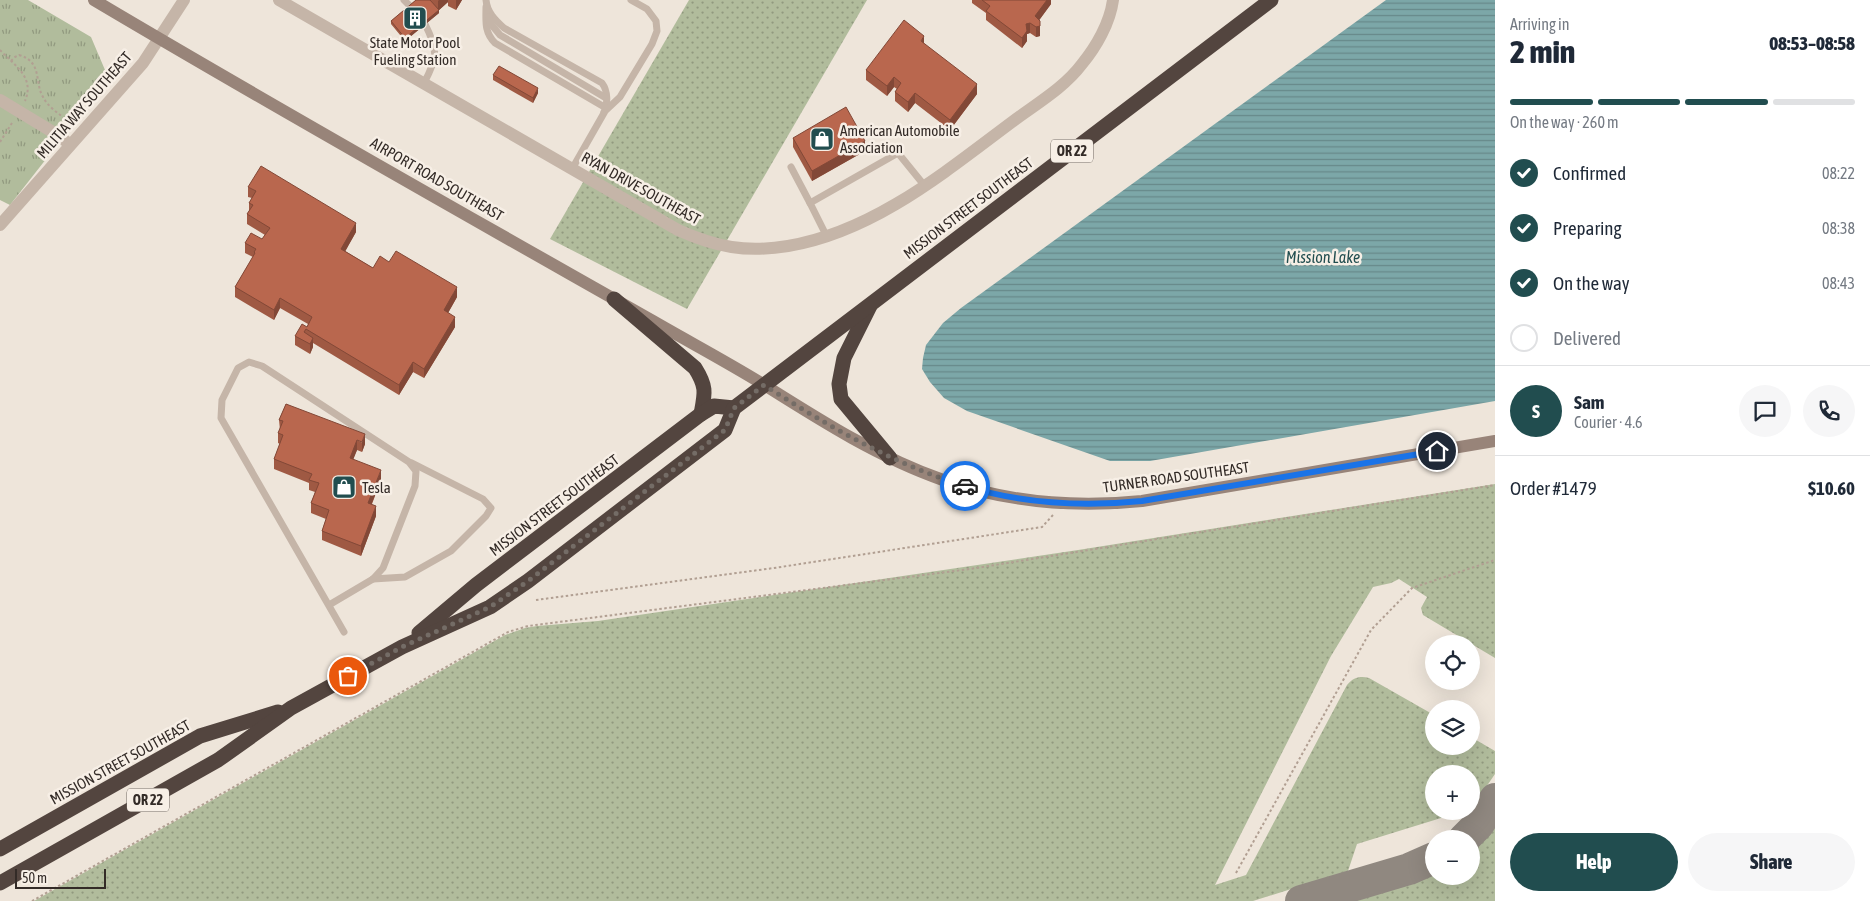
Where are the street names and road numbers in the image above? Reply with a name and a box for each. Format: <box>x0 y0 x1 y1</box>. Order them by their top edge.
street label: MILITIA WAY SOUTHEAST <box>33 48 135 162</box>
street label: AIRPORT ROAD SOUTHEAST <box>368 134 507 224</box>
road number: OR 22 <box>1051 140 1093 162</box>
street label: RYAN DRIVE SOUTHEAST <box>579 148 704 228</box>
street label: MISSION STREET SOUTHEAST <box>900 154 1036 262</box>
street label: MISSION STREET SOUTHEAST <box>486 451 622 559</box>
street label: TURNER ROAD SOUTHEAST <box>1102 458 1251 496</box>
street label: MISSION STREET SOUTHEAST <box>47 716 193 808</box>
road number: OR 22 <box>127 788 169 812</box>

